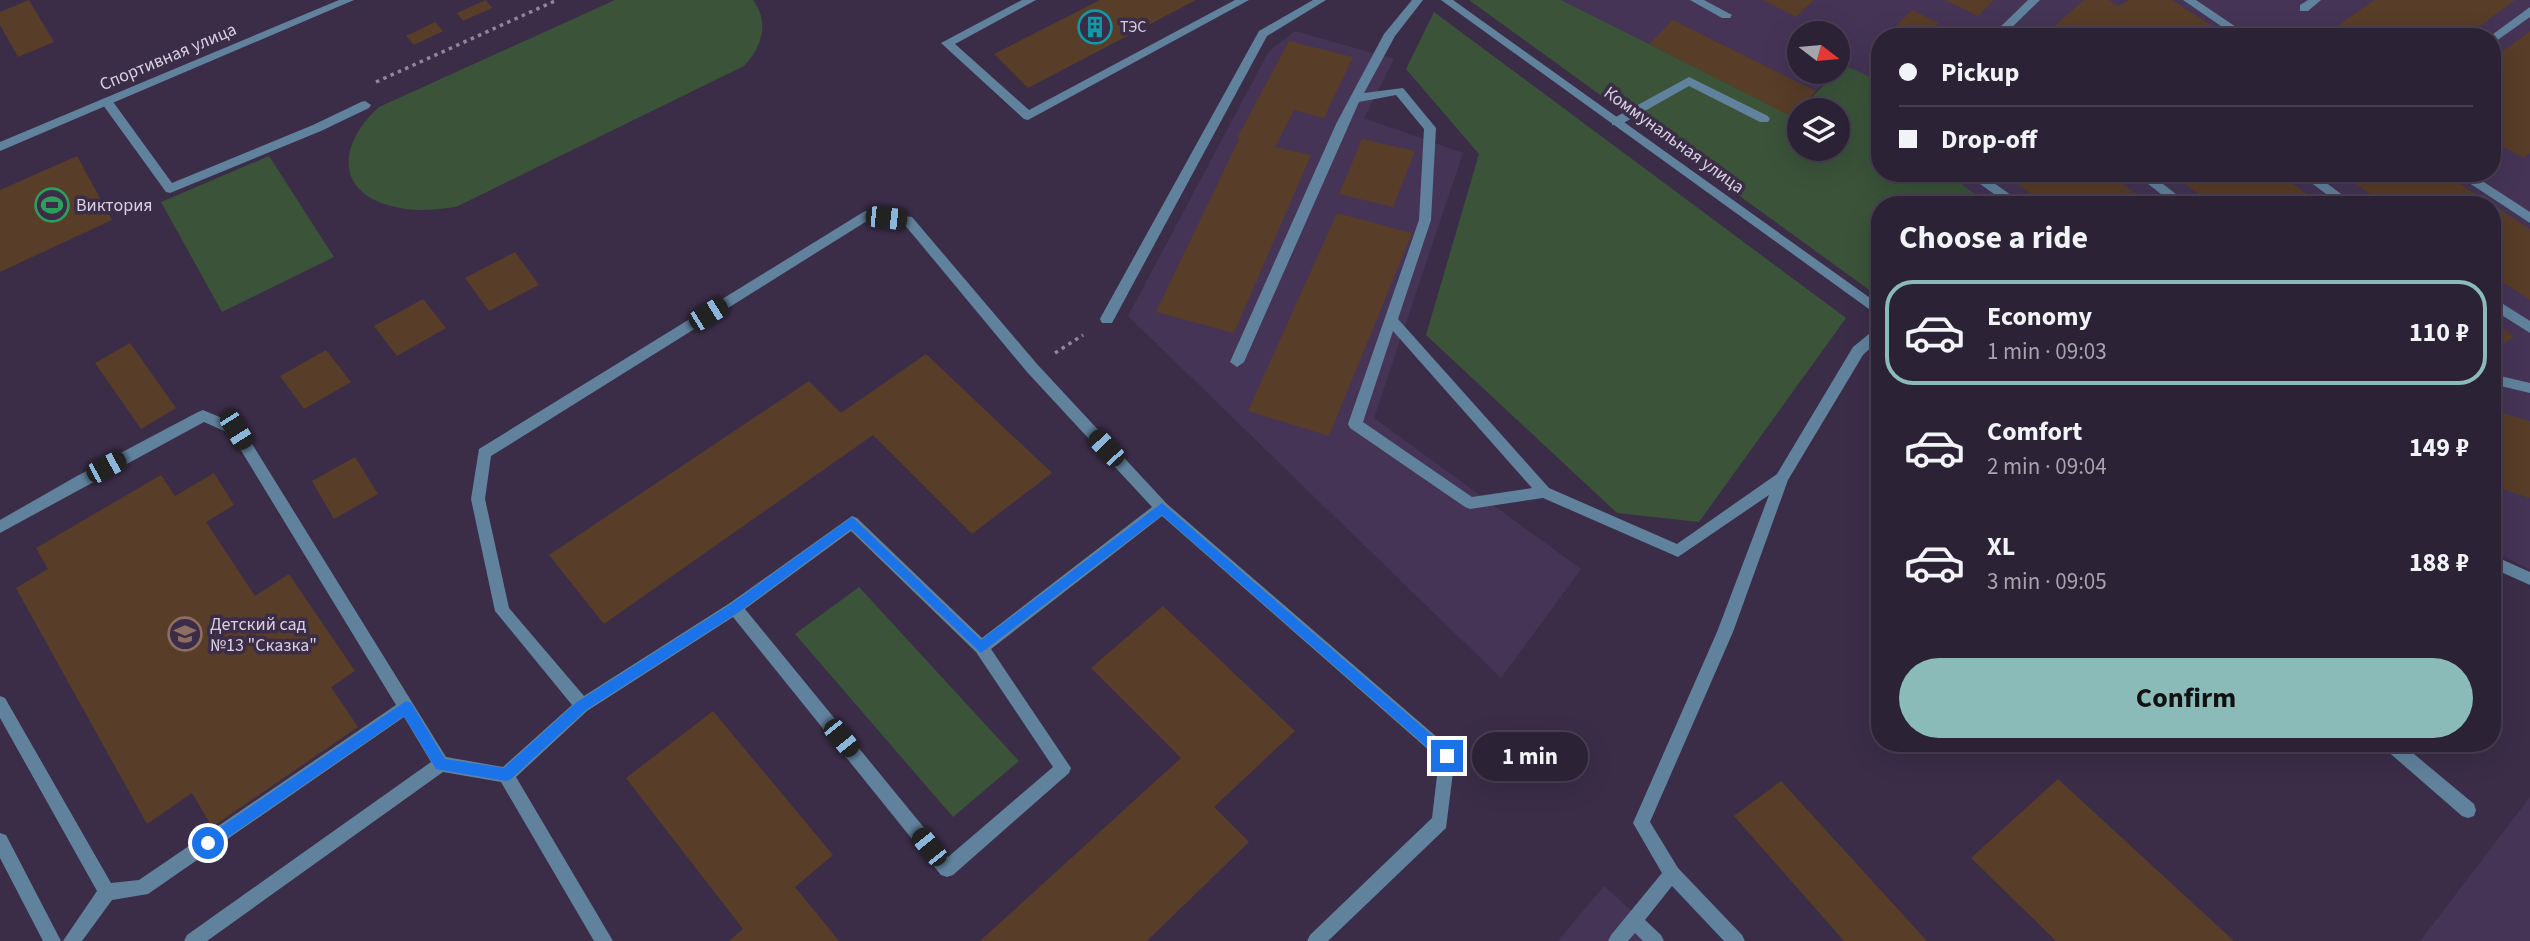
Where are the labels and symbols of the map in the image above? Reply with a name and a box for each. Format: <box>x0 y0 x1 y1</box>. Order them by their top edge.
building icon: ТЭС <box>1076 8 1114 46</box>
place label: ТЭС <box>1120 16 1146 38</box>
street label: Спортивная улица <box>96 17 240 97</box>
north arrow <box>1787 21 1850 84</box>
street label: Коммунальная улица <box>1599 80 1749 200</box>
sports icon: Виктория <box>33 186 71 224</box>
place label: Виктория <box>76 193 153 218</box>
car <box>865 205 908 231</box>
car <box>685 294 732 334</box>
car <box>216 407 257 453</box>
car <box>1084 425 1129 471</box>
car <box>83 448 130 486</box>
place label: Детский сад №13 "Сказка" <box>210 612 317 658</box>
school or university icon: Детский сад №13 "Сказка" <box>166 615 204 653</box>
car <box>820 715 863 761</box>
callout: 1 min <box>1472 732 1587 780</box>
route end <box>1431 740 1463 772</box>
car <box>908 824 951 870</box>
route start <box>192 827 224 859</box>

